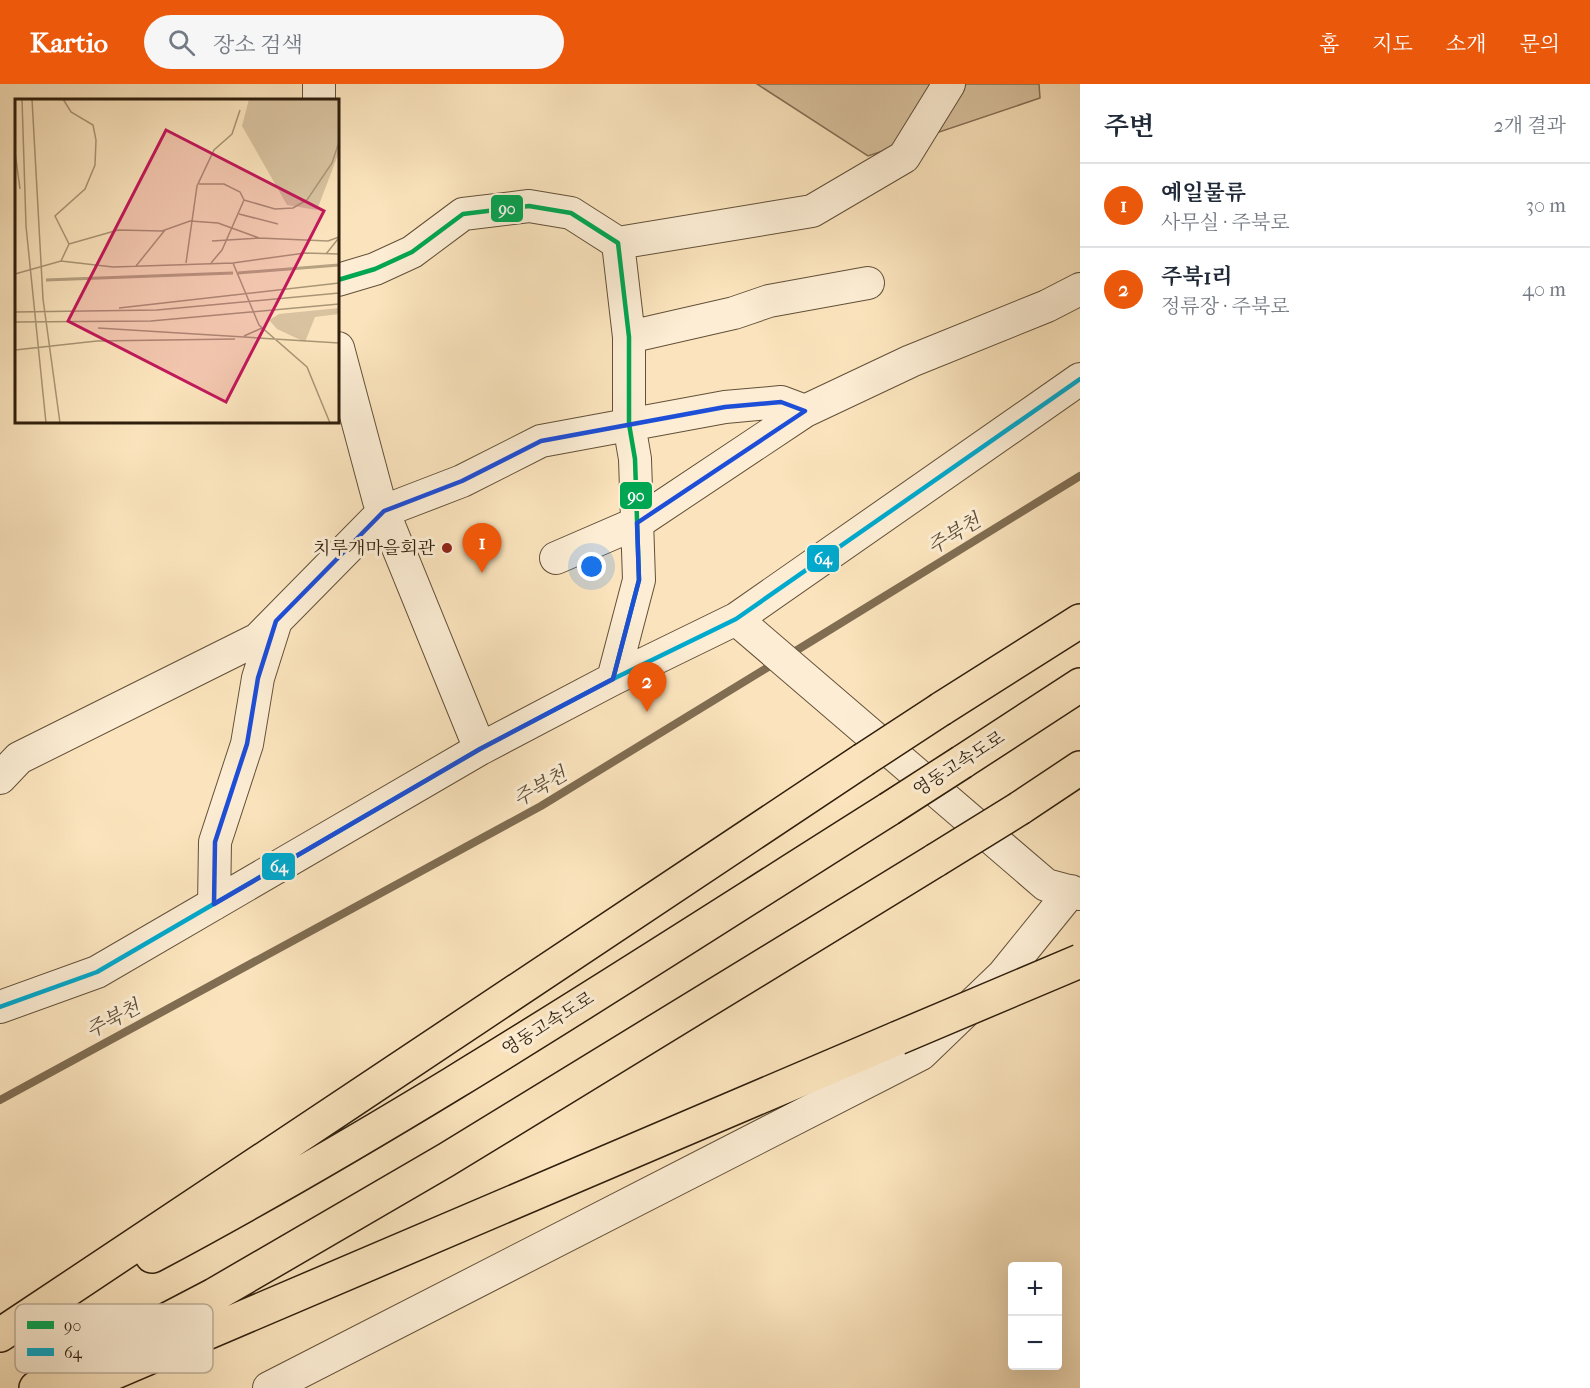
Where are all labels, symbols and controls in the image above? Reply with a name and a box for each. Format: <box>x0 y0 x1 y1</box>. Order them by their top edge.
search box <box>144 15 564 69</box>
text: Kartio <box>30 26 108 59</box>
icon: search <box>165 26 198 59</box>
text: 장소 검색 <box>213 32 303 58</box>
text: 홈 <box>1319 32 1339 56</box>
text: 지도 <box>1372 32 1413 56</box>
text: 소개 <box>1446 32 1486 56</box>
text: 문의 <box>1519 32 1560 56</box>
inset map <box>15 99 339 423</box>
text: 주변 <box>1104 111 1154 142</box>
text: 2개 결과 <box>1493 114 1566 137</box>
text: 예일물류 <box>1161 180 1246 206</box>
line badge: 90 <box>490 194 524 223</box>
text: 1 <box>1120 194 1127 217</box>
text: 30 m <box>1526 194 1566 217</box>
text: 90 <box>497 199 516 219</box>
text: 사무실 · 주북로 <box>1161 211 1290 234</box>
text: 주북1리 <box>1161 264 1233 290</box>
text: 2 <box>1118 278 1129 301</box>
text: 40 m <box>1522 278 1566 301</box>
text: 정류장 · 주북로 <box>1161 295 1290 318</box>
line badge: 90 <box>619 481 653 510</box>
text: 90 <box>626 486 645 506</box>
water label: 주북천 <box>923 508 986 559</box>
pin: 1 <box>462 524 502 573</box>
place label: 치루개마을회관 <box>313 538 436 559</box>
marker: 치루개마을회관 <box>440 541 454 555</box>
line badge: 64 <box>806 544 840 573</box>
text: 64 <box>814 549 834 569</box>
your location <box>577 552 606 581</box>
pin: 2 <box>628 662 666 712</box>
street label: 영동고속도로 <box>910 727 1008 801</box>
water label: 주북천 <box>509 762 572 811</box>
line badge: 64 <box>261 852 296 881</box>
text: 64 <box>270 857 290 877</box>
street label: 영동고속도로 <box>498 987 598 1061</box>
water label: 주북천 <box>82 994 145 1043</box>
map controls <box>1008 1262 1062 1370</box>
button: + <box>1008 1262 1062 1316</box>
legend <box>15 1304 213 1373</box>
text: 90 <box>64 1316 81 1335</box>
button: − <box>1008 1316 1062 1370</box>
text: 64 <box>64 1343 83 1362</box>

